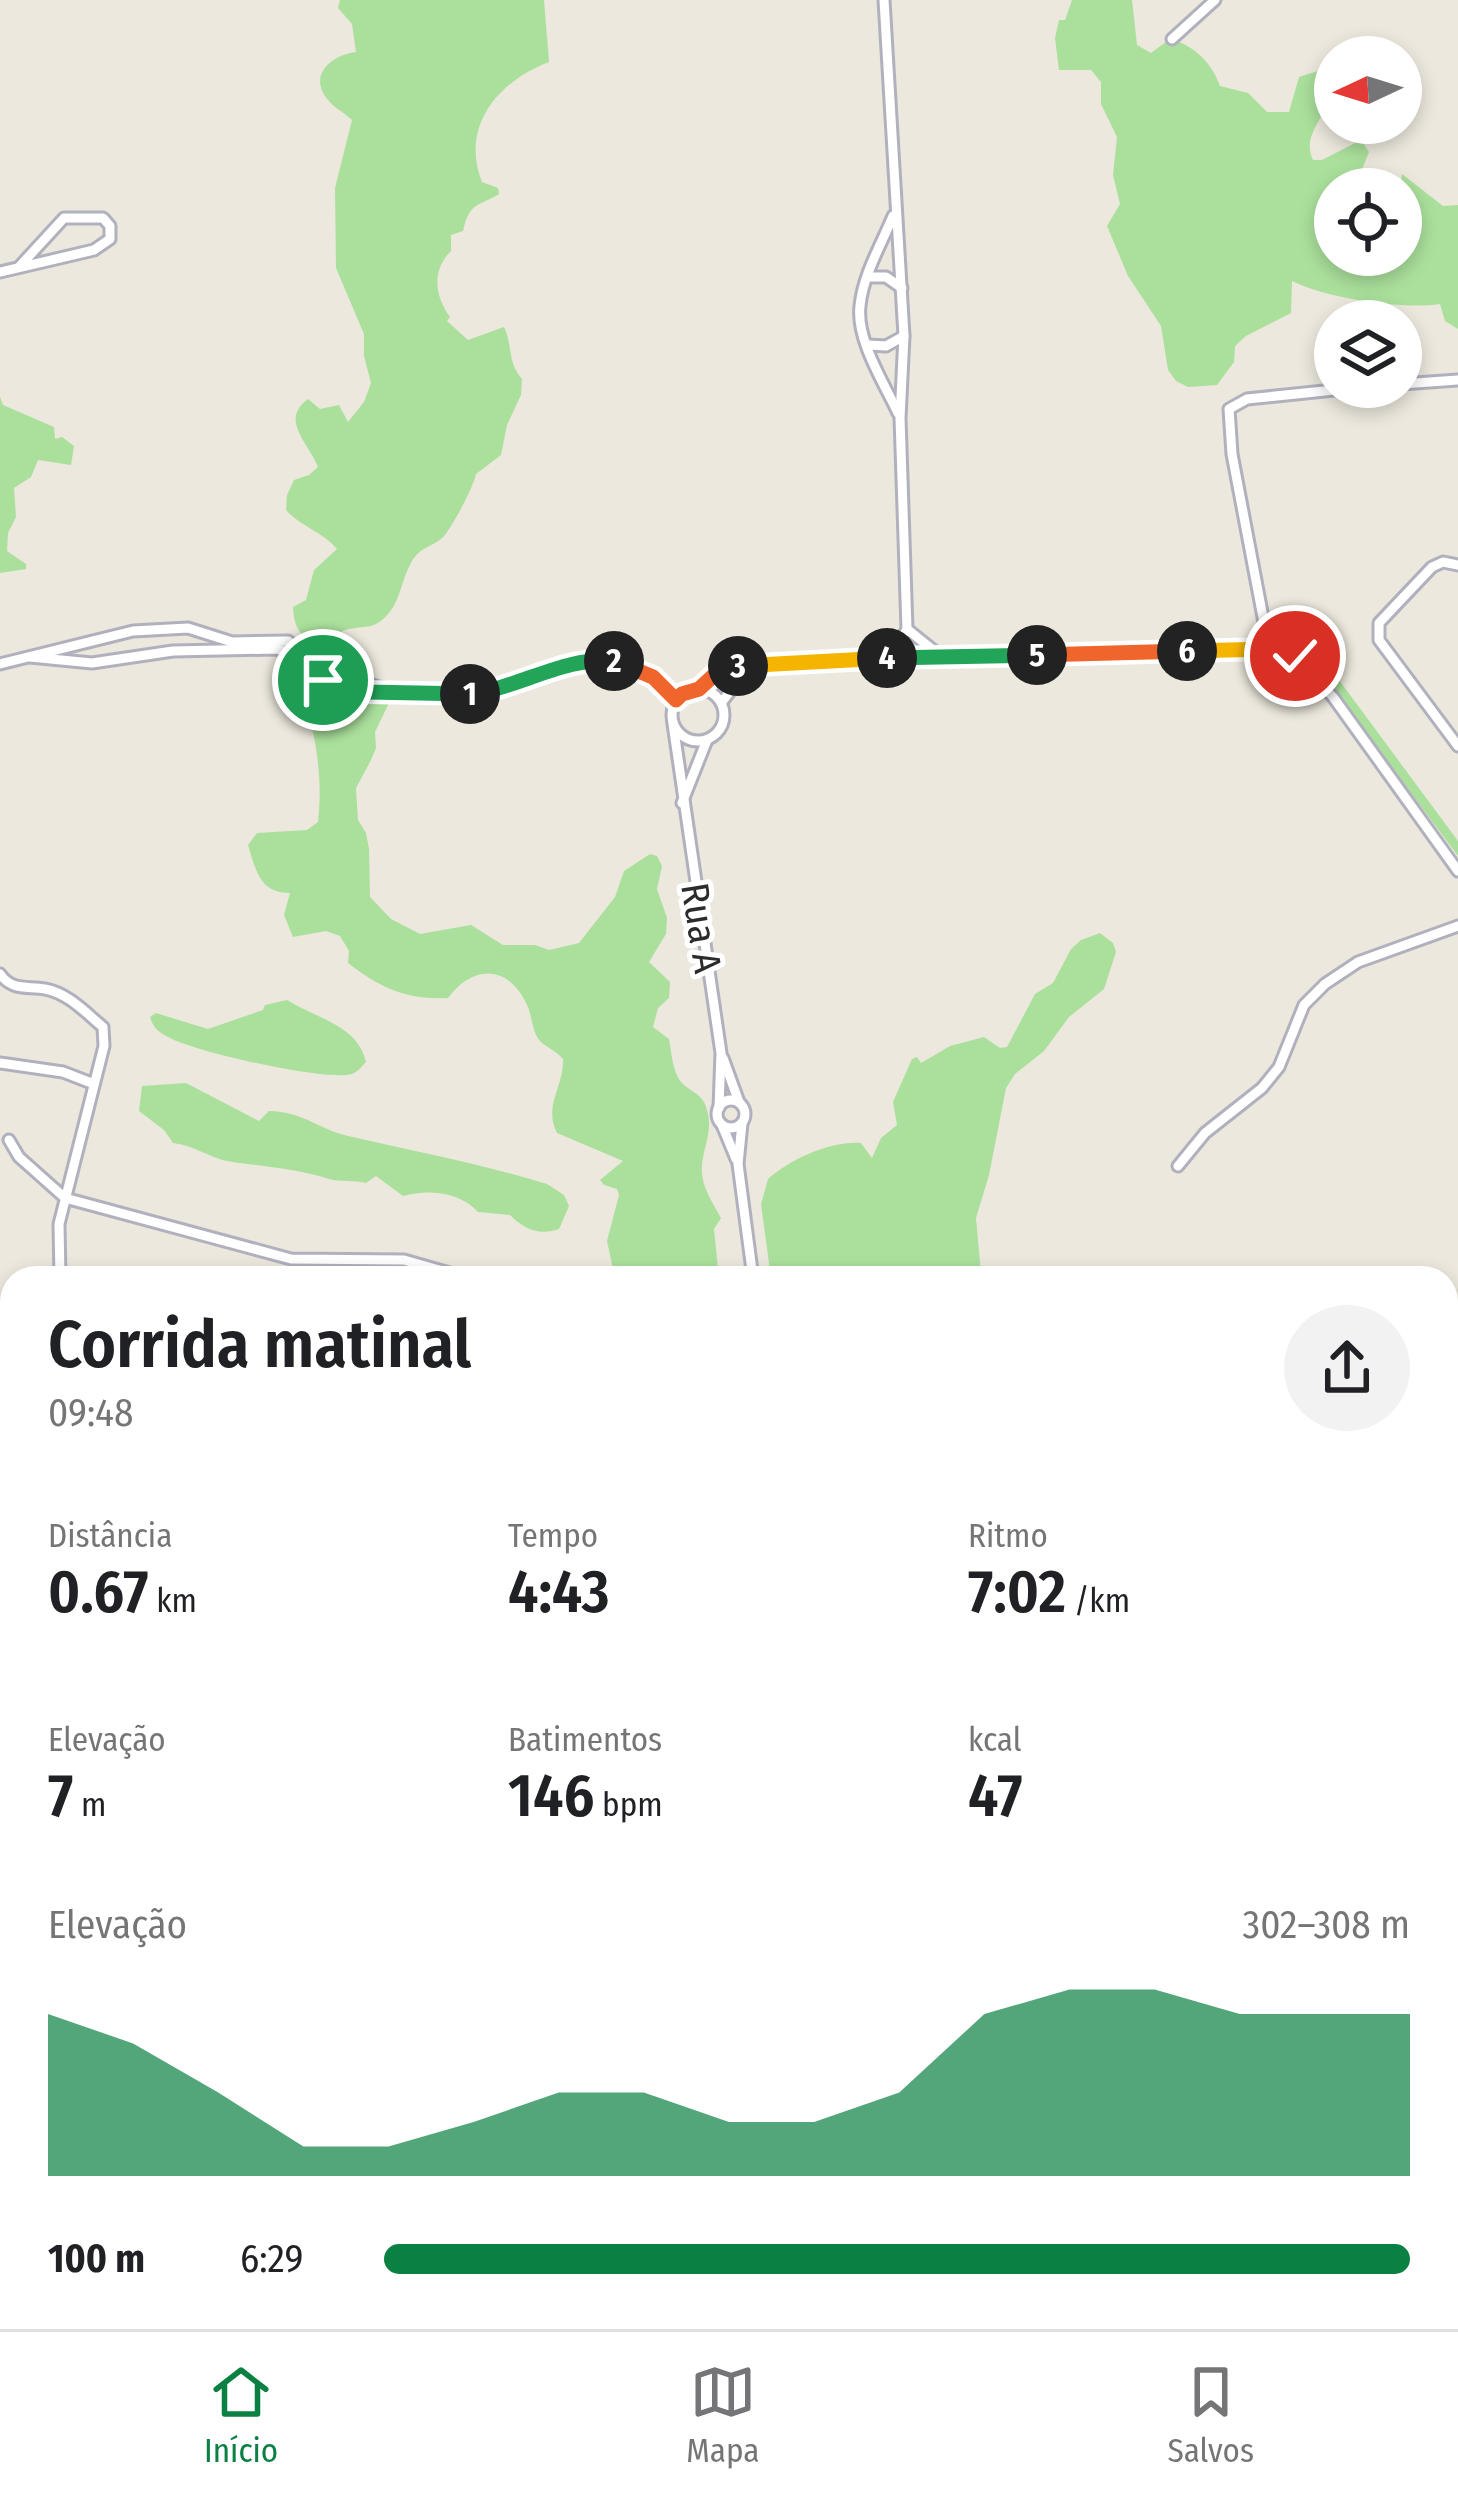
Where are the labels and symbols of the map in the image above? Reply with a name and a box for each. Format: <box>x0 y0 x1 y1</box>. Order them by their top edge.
north arrow <box>1314 36 1422 144</box>
pin <box>1244 605 1346 707</box>
pin: 6 <box>1157 621 1217 681</box>
pin: 5 <box>1007 625 1067 685</box>
pin: 4 <box>857 628 917 688</box>
pin <box>272 629 374 731</box>
pin: 2 <box>584 631 644 691</box>
pin: 3 <box>708 636 768 696</box>
pin: 1 <box>440 664 500 724</box>
street label: Rua A <box>671 880 731 977</box>

